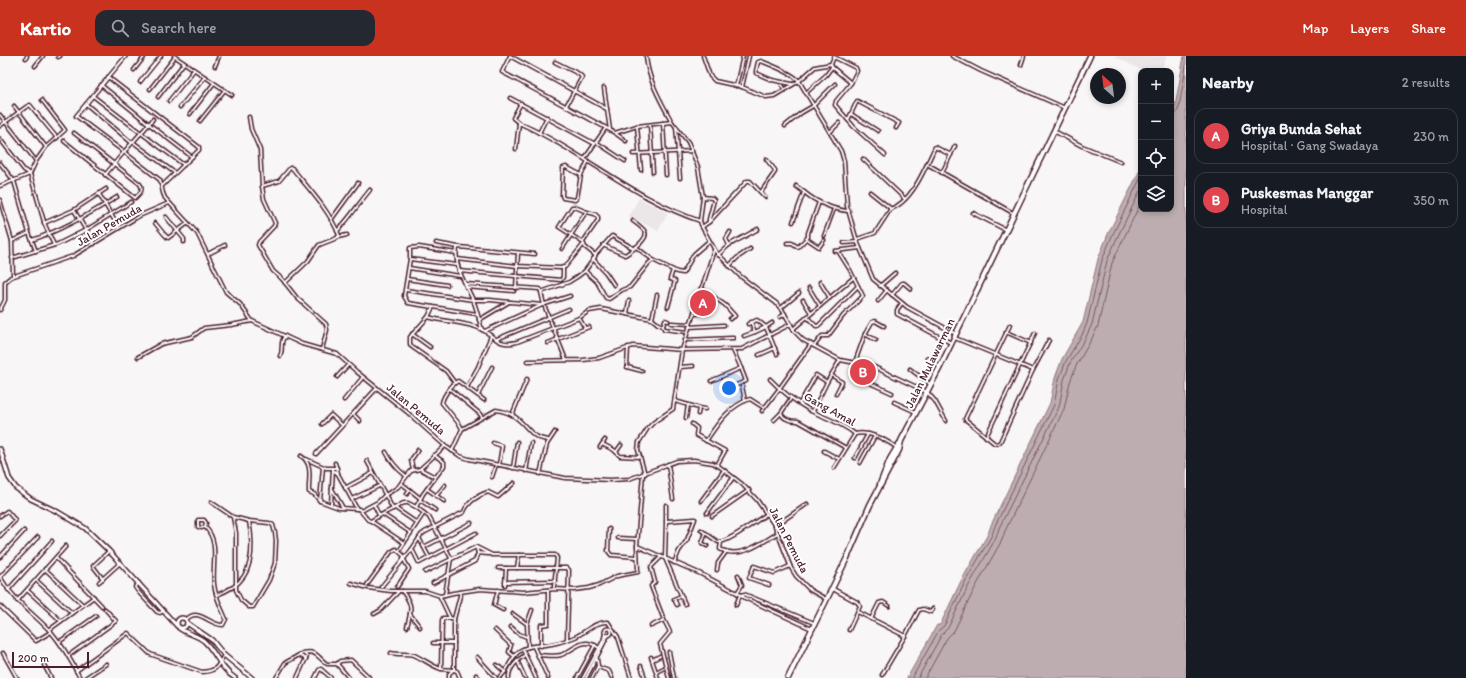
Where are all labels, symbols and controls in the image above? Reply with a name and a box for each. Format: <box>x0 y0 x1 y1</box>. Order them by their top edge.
search box <box>95 10 375 46</box>
text: Kartio <box>20 17 71 40</box>
icon: search <box>109 17 131 39</box>
text: Search here <box>141 19 216 37</box>
text: Map <box>1303 20 1328 37</box>
text: Layers <box>1350 20 1389 37</box>
text: Share <box>1411 20 1446 37</box>
north arrow <box>1090 68 1126 104</box>
map controls <box>1138 68 1174 212</box>
button: + <box>1138 68 1174 104</box>
text: Nearby <box>1202 72 1254 92</box>
text: 2 results <box>1402 75 1450 90</box>
button: − <box>1138 104 1174 140</box>
text: Griya Bunda Sehat <box>1241 120 1361 138</box>
text: A <box>1212 129 1220 144</box>
text: 230 m <box>1413 129 1449 144</box>
text: Hospital · Gang Swadaya <box>1241 138 1378 153</box>
button: locate <box>1138 140 1174 176</box>
button: layers <box>1138 176 1174 212</box>
text: Puskesmas Manggar <box>1241 184 1373 202</box>
text: B <box>1212 193 1220 208</box>
text: 350 m <box>1413 193 1449 208</box>
street label: Jalan Pemuda <box>74 201 144 249</box>
text: Hospital <box>1241 202 1288 217</box>
pin: A <box>690 288 716 318</box>
street label: Jalan Mulawarman <box>902 316 958 410</box>
pin: B <box>850 357 876 387</box>
your location <box>719 378 739 398</box>
street label: Jalan Pemuda <box>384 380 448 438</box>
street label: Gang Amal <box>802 389 859 429</box>
street label: Jalan Pemuda <box>766 505 812 575</box>
scale bar <box>12 650 89 669</box>
text: 200 m <box>18 652 49 665</box>

